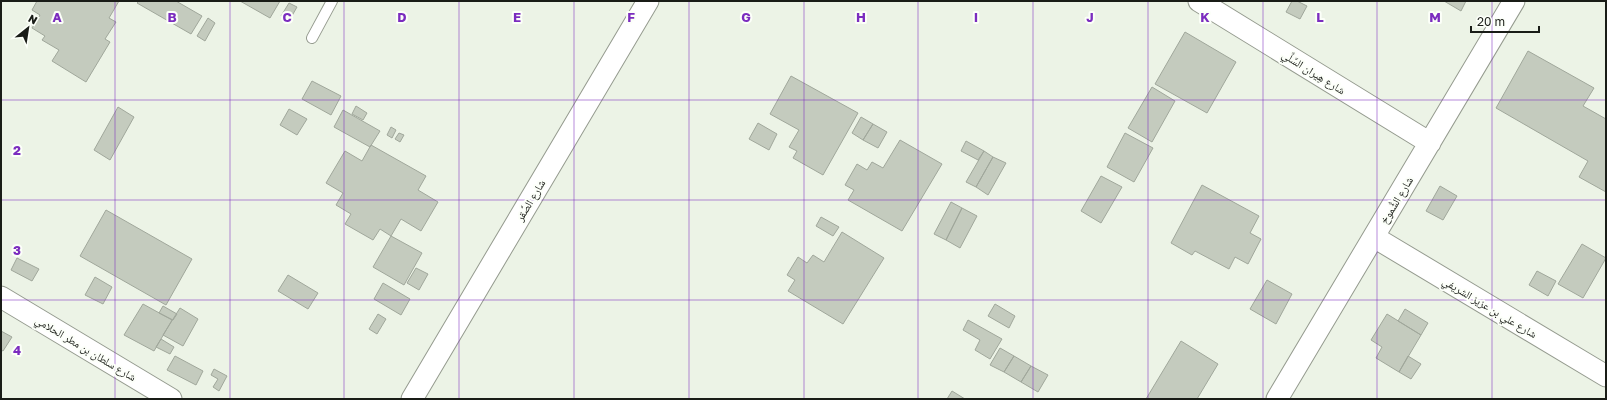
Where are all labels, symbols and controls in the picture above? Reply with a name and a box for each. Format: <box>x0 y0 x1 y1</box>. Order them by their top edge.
north arrow <box>8 8 48 48</box>
scale bar <box>1471 8 1539 34</box>
text: A <box>52 9 62 25</box>
text: B <box>167 9 177 25</box>
text: C <box>282 9 292 25</box>
text: D <box>397 9 407 25</box>
text: E <box>513 9 521 25</box>
text: F <box>627 9 635 25</box>
text: G <box>741 9 751 25</box>
text: H <box>856 9 866 25</box>
text: I <box>974 9 978 25</box>
text: J <box>1086 9 1094 25</box>
text: K <box>1200 9 1210 25</box>
text: L <box>1316 9 1324 25</box>
text: M <box>1429 9 1441 25</box>
text: N <box>26 11 40 27</box>
text: 20 m <box>1477 14 1505 29</box>
street label: شارع هِيران السَّلِّي <box>1279 47 1348 99</box>
text: 2 <box>13 142 21 158</box>
street label: شارع الشُّموخ <box>1377 174 1416 226</box>
street label: شارع الصَّقر <box>512 177 548 224</box>
text: 3 <box>13 242 21 258</box>
street label: شارع علي بن عزيز الشريفي <box>1439 274 1539 343</box>
street label: شارع سلطان بن مطر الحلامي <box>32 313 139 386</box>
text: 4 <box>13 342 21 358</box>

